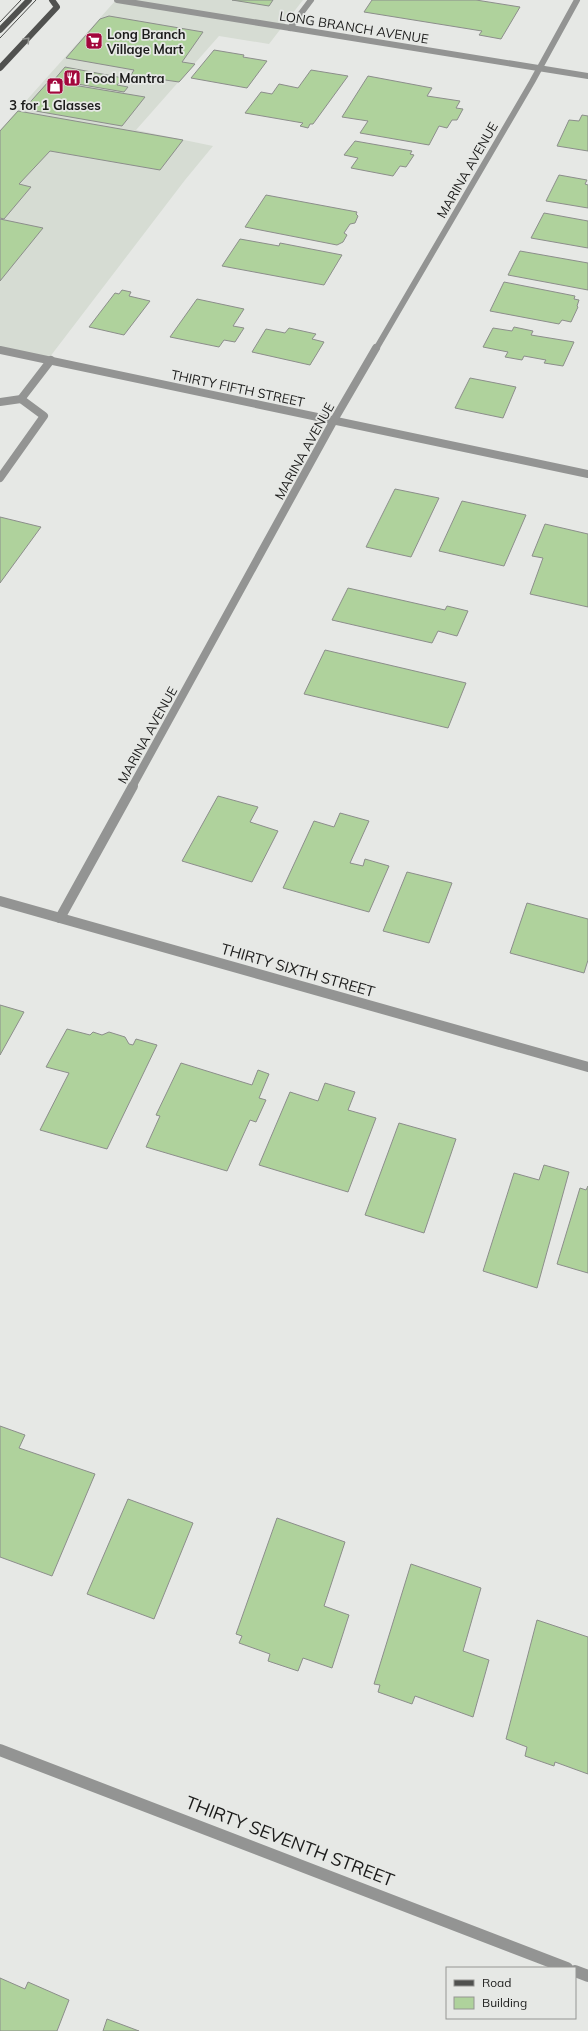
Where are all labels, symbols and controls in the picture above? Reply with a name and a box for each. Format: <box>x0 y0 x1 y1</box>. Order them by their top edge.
street label: LONG BRANCH AVENUE <box>278 7 430 47</box>
place label: Long Branch Village Mart <box>106 26 186 57</box>
supermarket icon: Long Branch Village Mart <box>84 31 104 51</box>
one-way arrow <box>22 37 29 45</box>
restaurant icon: Food Mantra <box>62 68 82 88</box>
place label: Food Mantra <box>85 70 164 86</box>
shop icon: 3 for 1 Glasses <box>45 76 65 96</box>
place label: 3 for 1 Glasses <box>9 97 101 113</box>
street label: MARINA AVENUE <box>433 119 501 221</box>
street label: THIRTY FIFTH STREET <box>170 366 306 410</box>
street label: MARINA AVENUE <box>271 400 337 502</box>
street label: MARINA AVENUE <box>114 684 180 786</box>
street label: THIRTY SIXTH STREET <box>219 939 377 1001</box>
street label: THIRTY SEVENTH STREET <box>182 1791 398 1892</box>
legend <box>446 1967 576 2019</box>
text: Road <box>482 1975 511 1990</box>
text: Building <box>482 1995 527 2010</box>

